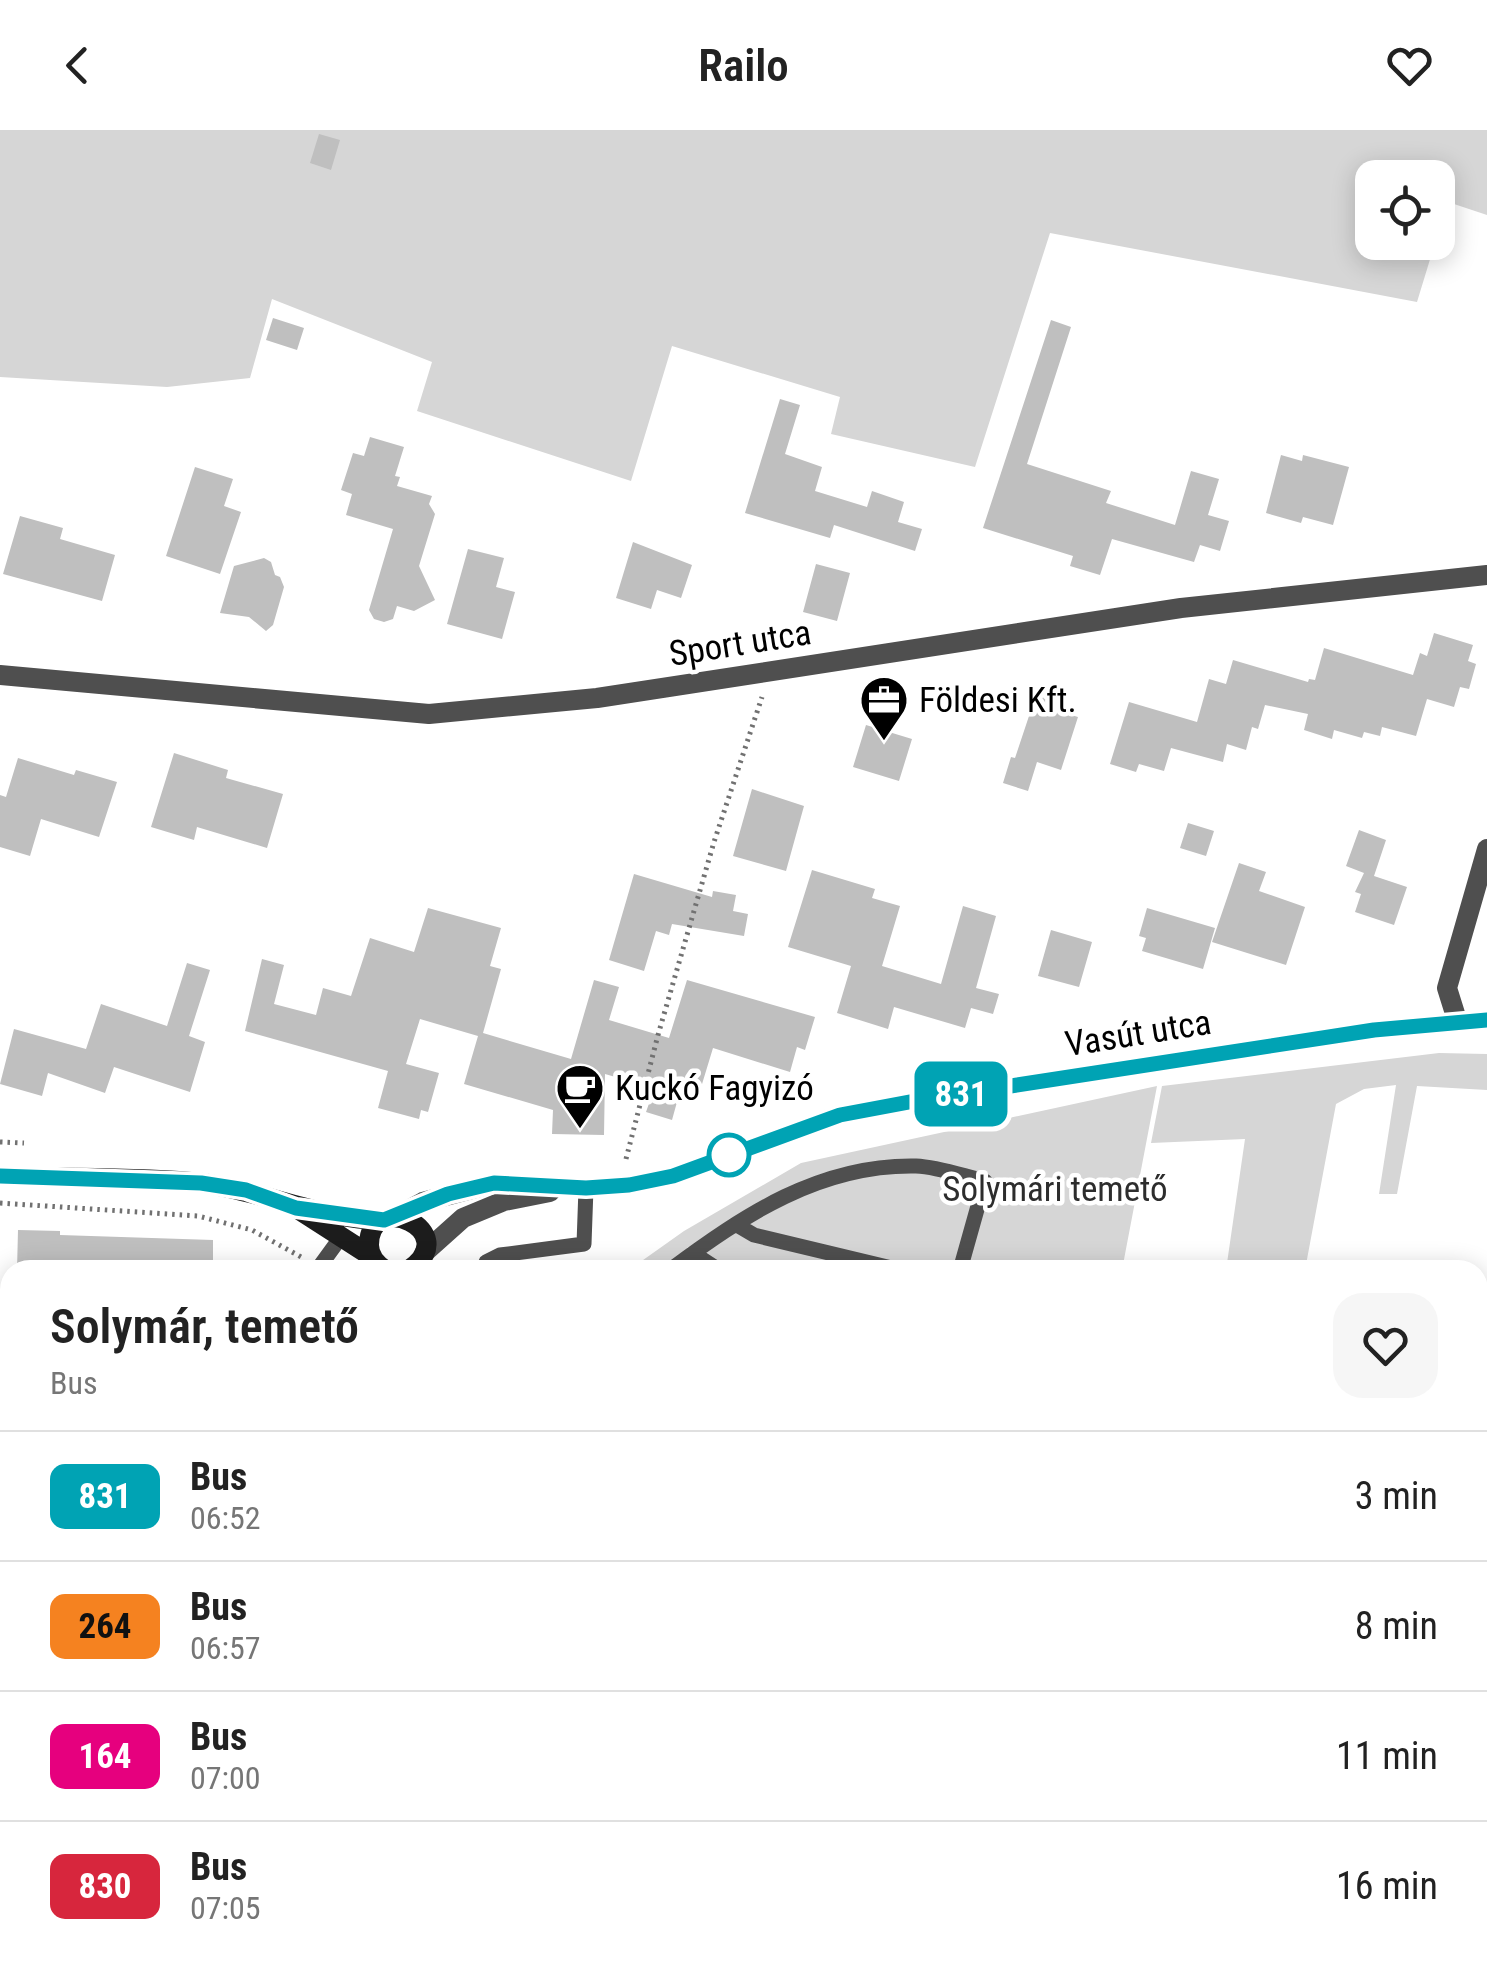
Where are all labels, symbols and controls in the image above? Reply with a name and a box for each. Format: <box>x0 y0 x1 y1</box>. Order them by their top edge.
icon: back <box>50 38 105 93</box>
icon: heart <box>1382 38 1437 93</box>
text: Railo <box>698 39 789 92</box>
map controls <box>1355 160 1455 260</box>
button: locate <box>1355 160 1455 260</box>
street label: Sport utca <box>666 612 814 675</box>
office icon: Földesi Kft. <box>858 674 910 742</box>
place label: Földesi Kft. <box>919 680 1077 721</box>
street label: Vasút utca <box>1062 1002 1214 1065</box>
cafe icon: Kuckó Fagyizó <box>554 1062 606 1130</box>
line badge: 831 <box>904 1062 1018 1126</box>
place label: Kuckó Fagyizó <box>615 1068 814 1109</box>
text: 831 <box>934 1074 988 1115</box>
unlabelled marker <box>708 1134 750 1176</box>
park label: Solymári temető <box>942 1169 1168 1210</box>
button: heart <box>1333 1293 1438 1398</box>
text: Solymár, temető <box>50 1298 359 1355</box>
text: Bus <box>50 1364 98 1402</box>
text: Bus <box>190 1455 247 1499</box>
text: 3 min <box>1355 1474 1438 1518</box>
text: 831 <box>78 1476 132 1517</box>
text: 06:52 <box>190 1499 261 1537</box>
text: Bus <box>190 1585 247 1629</box>
text: 8 min <box>1355 1604 1438 1648</box>
text: 264 <box>78 1606 132 1647</box>
text: 06:57 <box>190 1629 261 1667</box>
text: Bus <box>190 1715 247 1759</box>
text: 11 min <box>1336 1734 1438 1778</box>
text: 164 <box>78 1736 132 1777</box>
text: 07:00 <box>190 1759 261 1797</box>
text: Bus <box>190 1845 247 1889</box>
text: 16 min <box>1336 1864 1438 1908</box>
text: 830 <box>78 1866 132 1907</box>
text: 07:05 <box>190 1889 261 1927</box>

